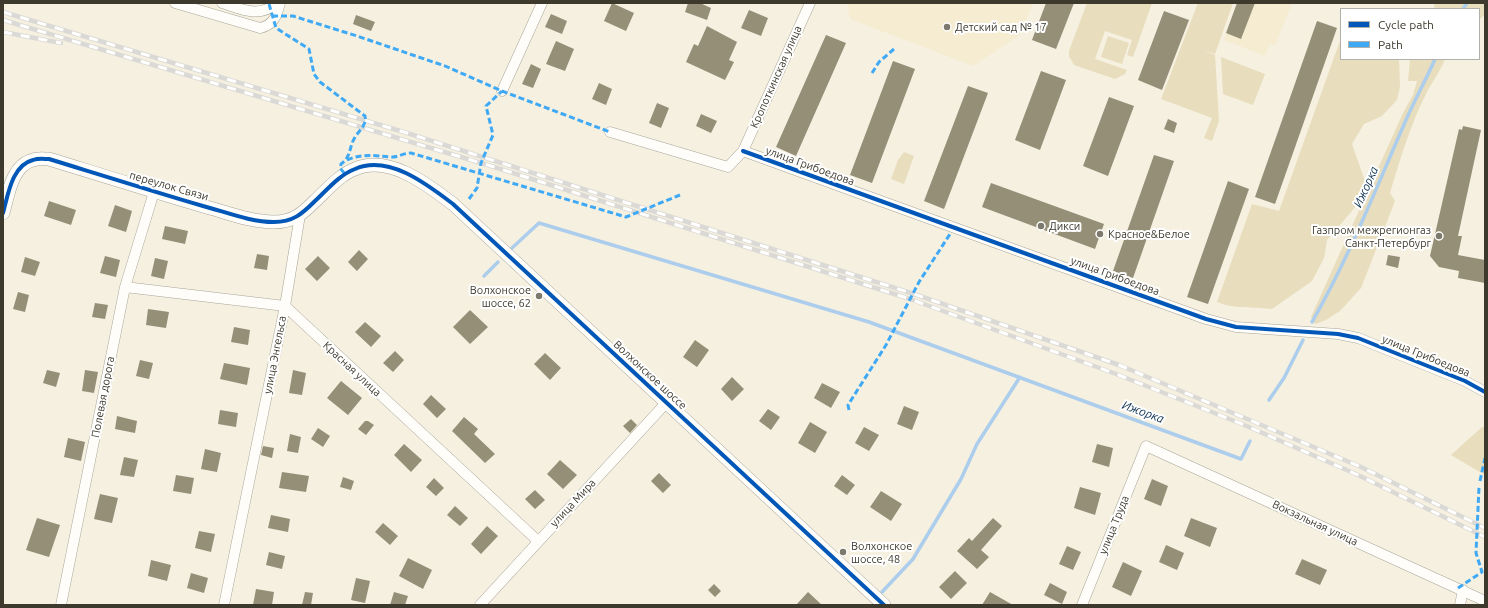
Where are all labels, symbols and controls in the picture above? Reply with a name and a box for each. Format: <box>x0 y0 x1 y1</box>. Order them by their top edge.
legend <box>1340 8 1480 60</box>
text: Cycle path <box>1378 18 1434 31</box>
place label: Детский сад № 17 <box>955 20 1047 34</box>
marker: Детский сад № 17 <box>942 22 952 32</box>
street label: Кропоткинская улица <box>747 24 805 130</box>
text: Path <box>1378 38 1403 51</box>
street label: улица Грибоедова <box>764 144 856 188</box>
water label: Ижорка <box>1351 164 1381 210</box>
street label: переулок Связи <box>128 168 210 204</box>
place label: Дикси <box>1049 219 1080 233</box>
marker: Дикси <box>1036 221 1046 231</box>
place label: Газпром межрегионгаз Санкт-Петербург <box>1312 223 1431 249</box>
place label: Красное&Белое <box>1108 227 1190 241</box>
marker: Красное&Белое <box>1095 229 1105 239</box>
marker: Газпром межрегионгаз Санкт-Петербург <box>1434 231 1444 241</box>
street label: улица Грибоедова <box>1069 254 1161 298</box>
place label: Волхонское шоссе, 62 <box>470 283 531 309</box>
marker: Волхонское шоссе, 62 <box>534 291 544 301</box>
street label: улица Энгельса <box>261 315 289 395</box>
street label: улица Грибоедова <box>1380 332 1472 380</box>
street label: Волхонское шоссе <box>611 338 689 412</box>
street label: Красная улица <box>320 339 384 399</box>
street label: Полевая дорога <box>89 355 117 439</box>
water label: Ижорка <box>1120 398 1166 426</box>
street label: улица Мира <box>547 476 599 530</box>
street label: улица Труда <box>1096 494 1132 556</box>
street label: Вокзальная улица <box>1270 497 1360 549</box>
place label: Волхонское шоссе, 48 <box>851 539 912 565</box>
marker: Волхонское шоссе, 48 <box>838 547 848 557</box>

